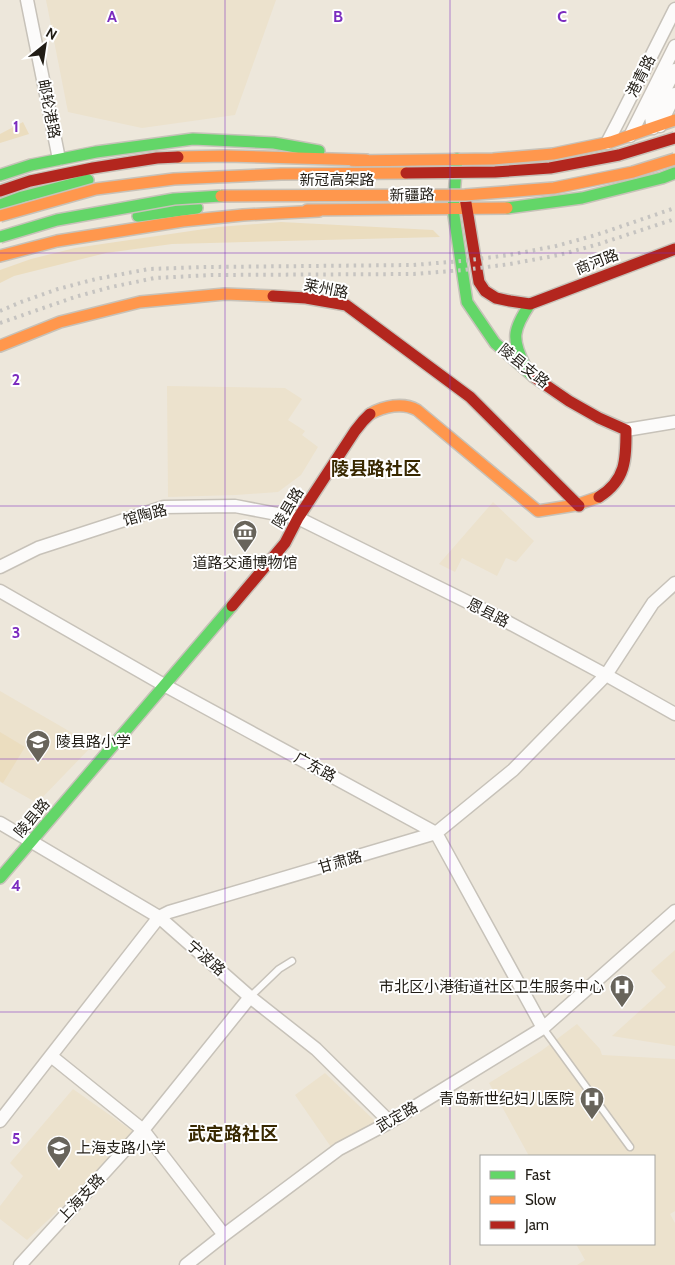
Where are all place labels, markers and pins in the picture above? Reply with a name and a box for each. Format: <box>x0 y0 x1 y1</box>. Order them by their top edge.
museum icon: 道路交通博物馆 <box>232 519 258 553</box>
place label: 道路交通博物馆 <box>192 554 298 572</box>
school or university icon: 陵县路小学 <box>25 729 51 763</box>
place label: 陵县路小学 <box>56 733 131 751</box>
hospital icon: 市北区小港街道社区卫生服务中心 <box>609 974 635 1008</box>
place label: 市北区小港街道社区卫生服务中心 <box>379 978 604 996</box>
hospital icon: 青岛新世纪妇儿医院 <box>579 1086 605 1120</box>
place label: 青岛新世纪妇儿医院 <box>439 1090 574 1108</box>
school or university icon: 上海支路小学 <box>46 1135 72 1169</box>
place label: 上海支路小学 <box>76 1139 166 1157</box>

